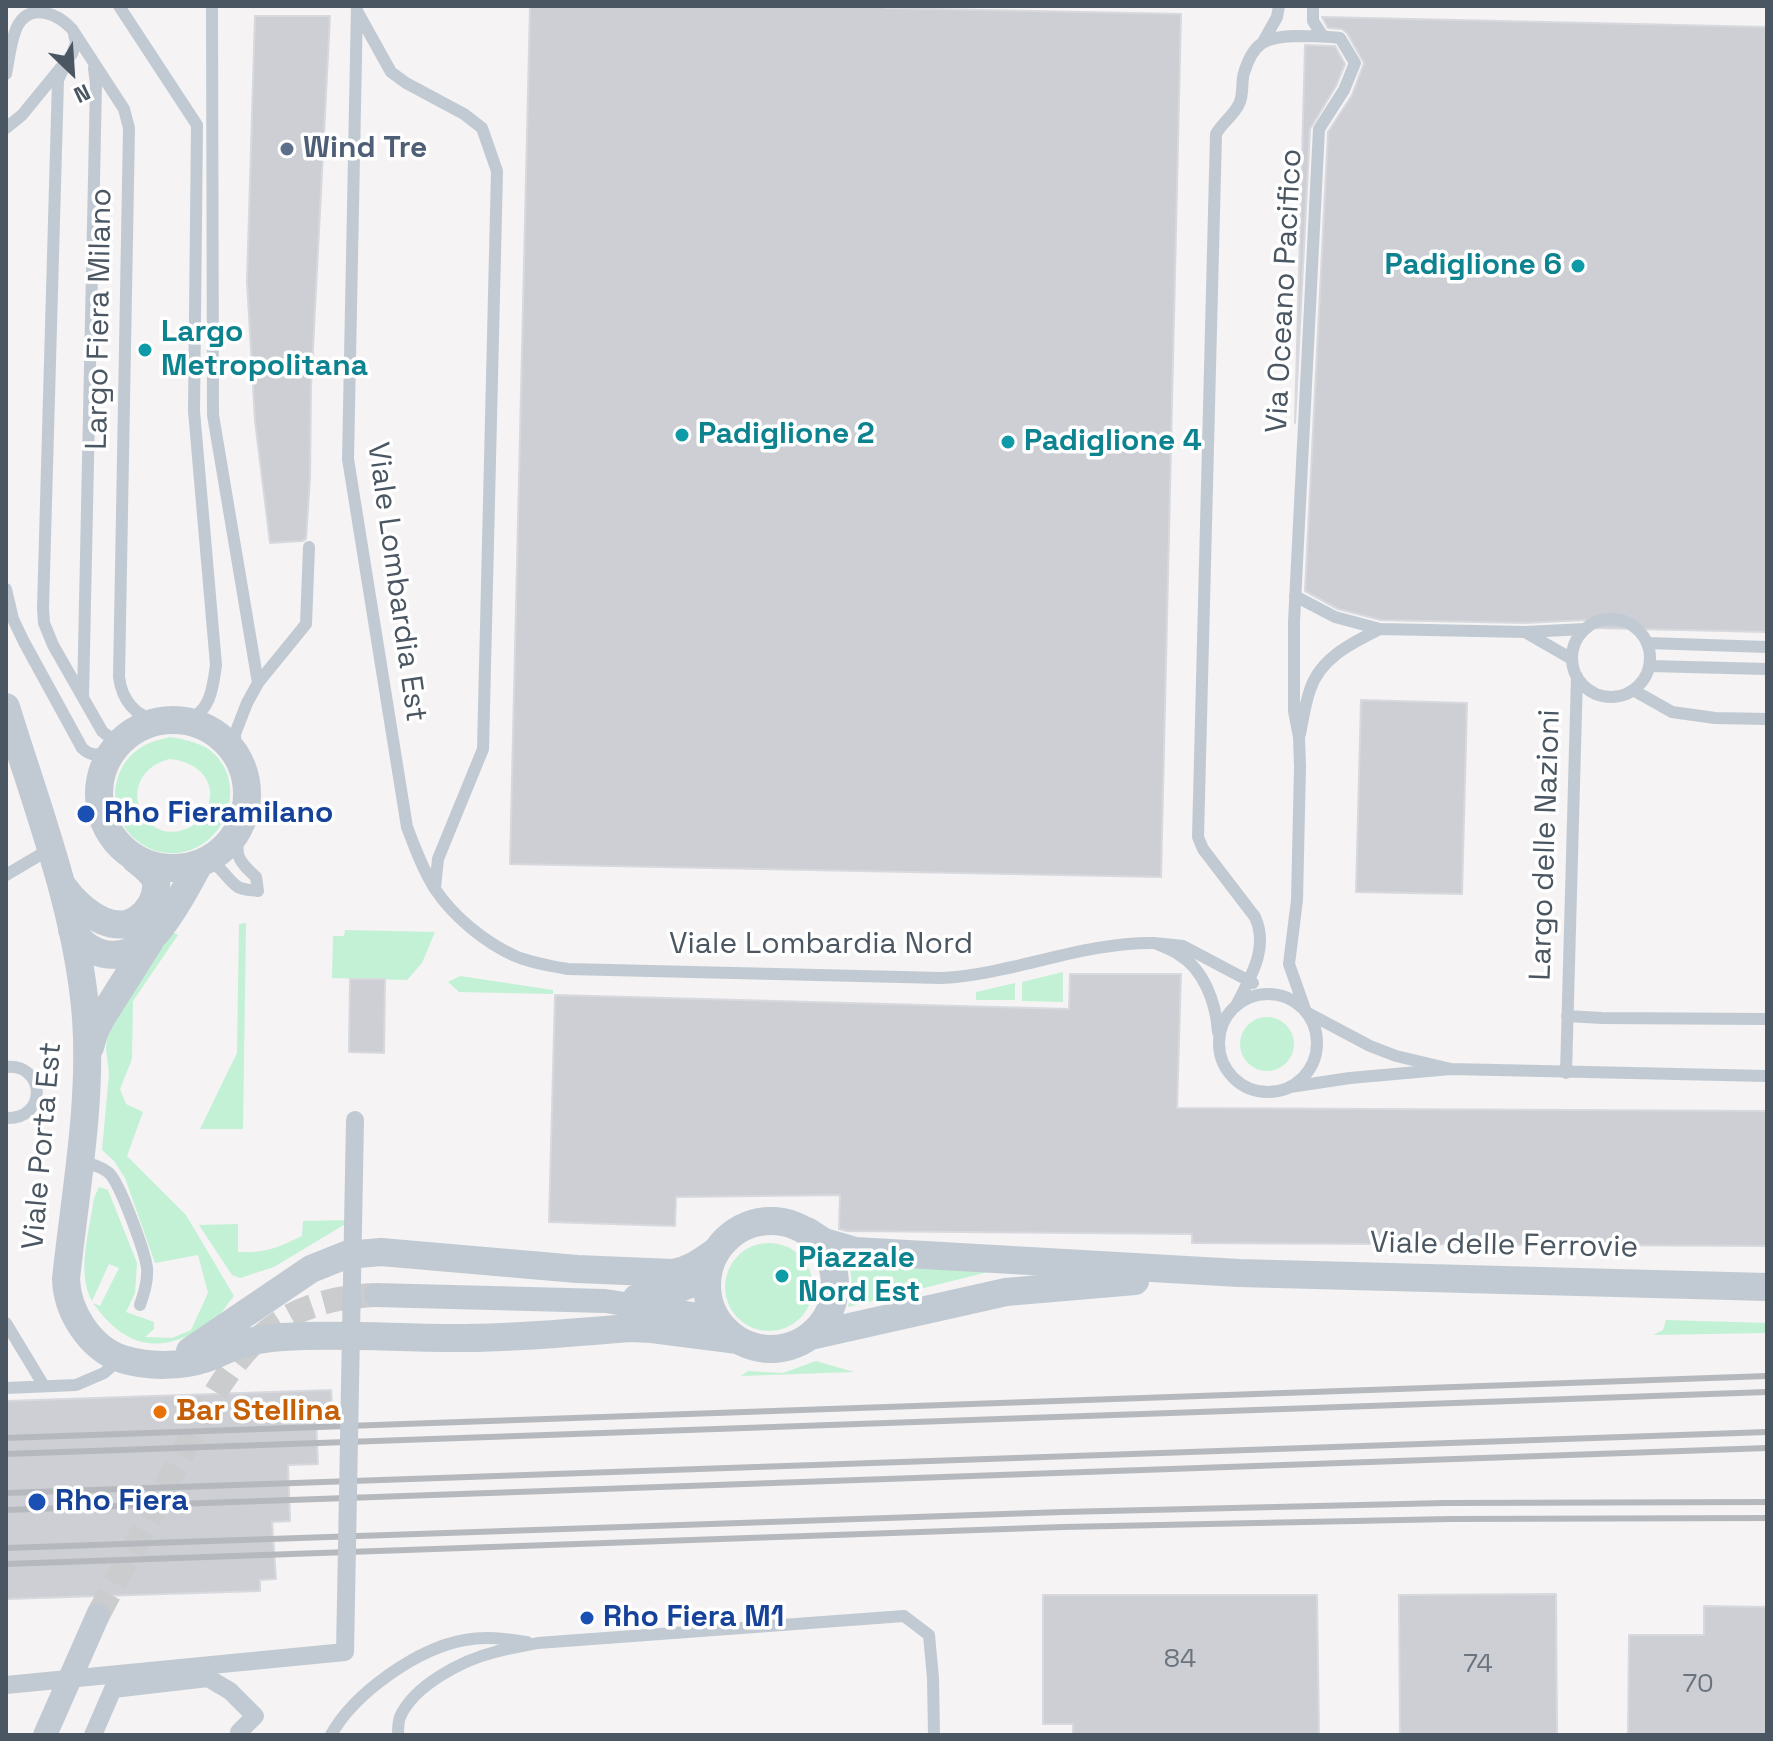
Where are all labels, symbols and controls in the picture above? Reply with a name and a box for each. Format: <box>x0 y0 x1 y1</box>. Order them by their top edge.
north arrow <box>32 32 112 112</box>
text: N <box>70 78 95 110</box>
place label: Wind Tre <box>303 131 427 167</box>
marker: Wind Tre <box>278 140 296 158</box>
street label: Via Oceano Pacifico <box>1260 148 1310 434</box>
street label: Largo Fiera Milano <box>80 188 120 450</box>
place label: Padiglione 6 <box>1385 248 1562 284</box>
marker: Padiglione 6 <box>1569 257 1587 275</box>
place label: Largo Metropolitana <box>161 315 368 386</box>
marker: Largo Metropolitana <box>136 341 154 359</box>
place label: Padiglione 2 <box>698 417 875 453</box>
place label: Padiglione 4 <box>1024 424 1202 460</box>
marker: Padiglione 2 <box>673 426 691 444</box>
marker: Padiglione 4 <box>999 433 1017 451</box>
street label: Viale Lombardia Est <box>359 440 433 724</box>
street label: Largo delle Nazioni <box>1523 709 1569 981</box>
place label: Rho Fieramilano <box>104 796 333 832</box>
marker: Rho Fieramilano <box>75 803 97 825</box>
street label: Viale Lombardia Nord <box>669 927 973 963</box>
street label: Viale Porta Est <box>16 1041 70 1251</box>
street label: Viale delle Ferrovie <box>1370 1226 1638 1266</box>
place label: Piazzale Nord Est <box>798 1241 920 1312</box>
marker: Piazzale Nord Est <box>773 1267 791 1285</box>
place label: Bar Stellina <box>176 1394 341 1430</box>
marker: Bar Stellina <box>151 1403 169 1421</box>
place label: Rho Fiera <box>55 1484 189 1520</box>
marker: Rho Fiera <box>26 1491 48 1513</box>
place label: Rho Fiera M1 <box>603 1600 784 1636</box>
marker: Rho Fiera M1 <box>578 1609 596 1627</box>
house number: 84 <box>1164 1644 1196 1676</box>
house number: 74 <box>1463 1649 1493 1681</box>
house number: 70 <box>1682 1669 1714 1701</box>

